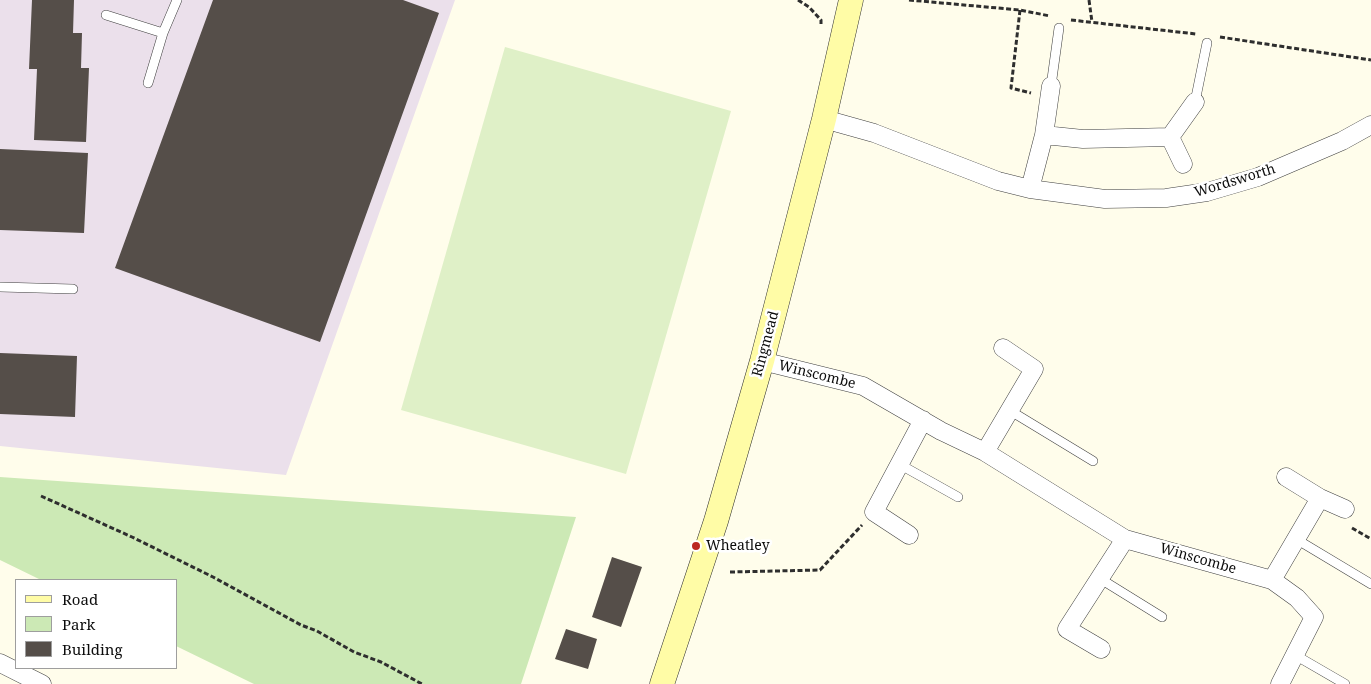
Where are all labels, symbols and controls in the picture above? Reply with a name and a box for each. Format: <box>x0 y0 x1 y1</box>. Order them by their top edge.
street label: Wordsworth <box>1192 161 1278 201</box>
street label: Ringmead <box>749 309 783 379</box>
street label: Winscombe <box>777 357 857 393</box>
place label: Wheatley <box>706 538 770 554</box>
marker: Wheatley <box>690 540 702 552</box>
street label: Winscombe <box>1158 540 1238 578</box>
legend <box>15 579 178 669</box>
text: Road <box>62 589 98 609</box>
text: Park <box>62 614 95 634</box>
text: Building <box>62 639 123 659</box>

